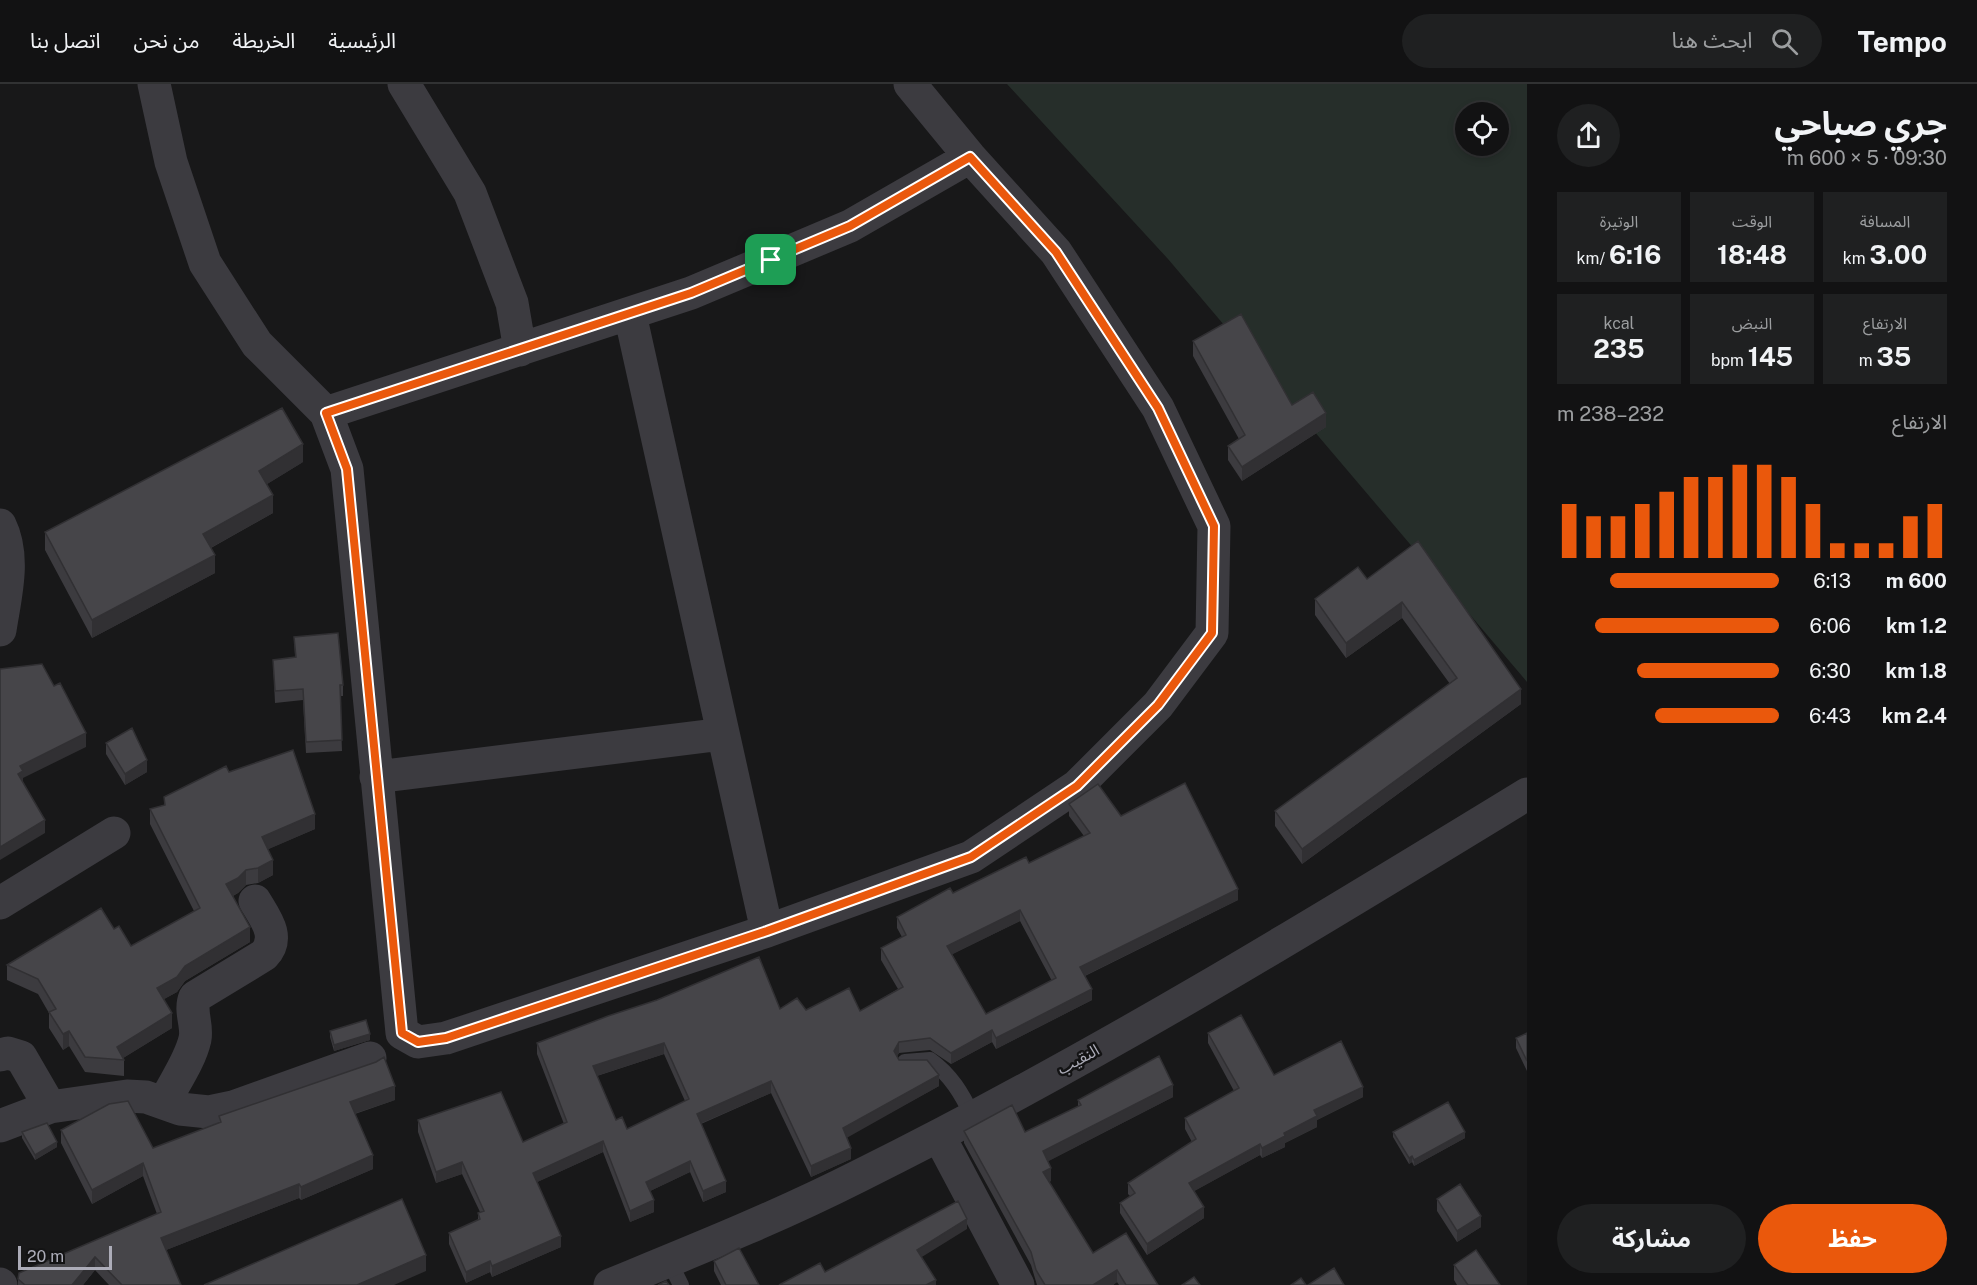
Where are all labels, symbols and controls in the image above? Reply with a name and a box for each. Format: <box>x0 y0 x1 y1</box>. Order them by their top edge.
search box <box>1402 14 1822 68</box>
icon: search <box>1768 25 1801 58</box>
text: Tempo <box>1858 25 1947 58</box>
text: ابحث هنا <box>1671 27 1753 53</box>
text: اتصل بنا <box>30 28 101 53</box>
text: من نحن <box>134 28 199 53</box>
text: الخريطة <box>232 28 295 53</box>
text: الرئيسية <box>328 28 396 53</box>
map controls <box>1455 102 1509 156</box>
button: locate <box>1455 102 1509 156</box>
button: share <box>1557 104 1620 167</box>
text: جري صباحي <box>1774 104 1947 142</box>
text: 09:30 · 5 × 600 m <box>1787 146 1947 170</box>
text: الوتيرة <box>1600 212 1638 231</box>
text: الوقت <box>1732 212 1772 231</box>
text: المسافة <box>1860 212 1910 231</box>
pin <box>745 234 796 285</box>
text: 6:16 <box>1609 239 1661 270</box>
text: 18:48 <box>1717 239 1787 270</box>
text: 3.00 <box>1869 239 1927 270</box>
icon: arrive <box>754 243 787 276</box>
text: /km <box>1577 249 1609 268</box>
text: km <box>1843 249 1869 268</box>
text: kcal <box>1604 314 1634 333</box>
text: النبض <box>1732 314 1772 333</box>
text: الارتفاع <box>1863 314 1907 333</box>
text: 235 <box>1593 333 1645 364</box>
text: 145 <box>1748 341 1793 372</box>
text: 35 <box>1876 341 1911 372</box>
text: bpm <box>1711 351 1748 370</box>
text: m <box>1859 351 1876 370</box>
text: 232–238 m <box>1557 402 1664 426</box>
text: الارتفاع <box>1892 410 1947 434</box>
text: 6:13 <box>1813 569 1851 593</box>
text: 600 m <box>1886 569 1947 593</box>
text: 6:06 <box>1809 614 1851 638</box>
text: 1.2 km <box>1886 614 1947 638</box>
text: 6:30 <box>1809 659 1851 683</box>
text: 1.8 km <box>1886 659 1947 683</box>
text: 6:43 <box>1809 704 1851 728</box>
text: 2.4 km <box>1882 704 1947 728</box>
street label: النقيب <box>1054 1040 1102 1079</box>
button: مشاركة <box>1557 1204 1746 1273</box>
button: حفظ <box>1758 1204 1947 1273</box>
scale bar <box>18 1243 112 1270</box>
text: 20 m <box>27 1247 64 1266</box>

